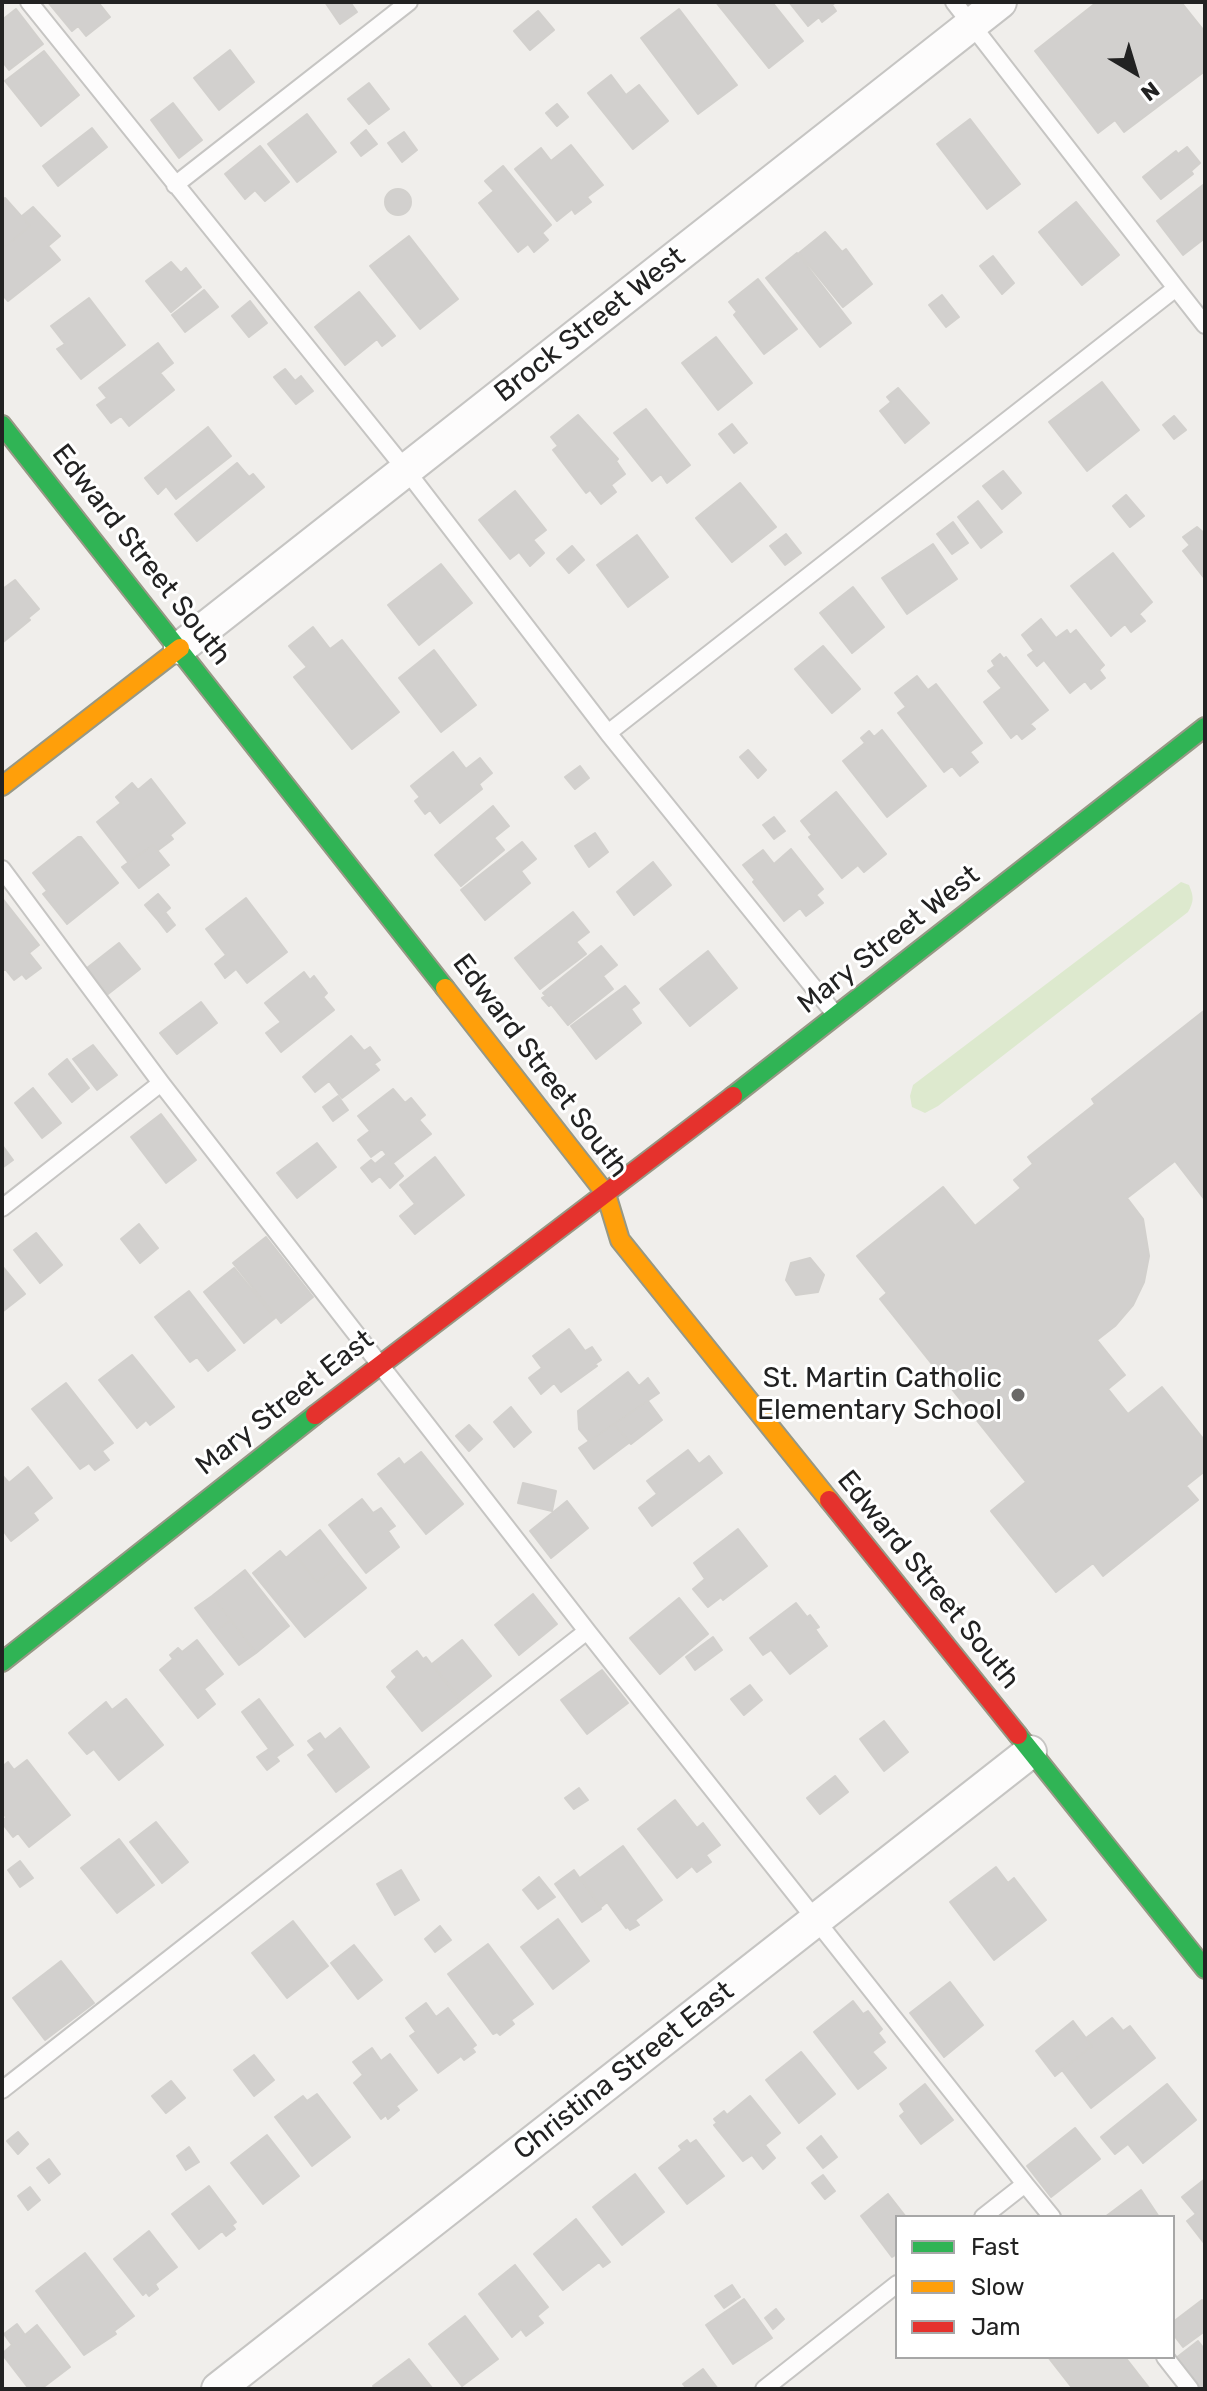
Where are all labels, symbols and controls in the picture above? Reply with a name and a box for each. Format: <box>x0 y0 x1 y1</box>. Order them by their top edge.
north arrow <box>1095 32 1175 112</box>
text: N <box>1136 76 1165 107</box>
street label: Brock Street West <box>488 240 692 410</box>
street label: Edward Street South <box>44 438 238 672</box>
street label: Mary Street West <box>792 859 986 1021</box>
street label: Edward Street South <box>445 948 635 1184</box>
street label: Mary Street East <box>190 1323 380 1483</box>
place label: St. Martin Catholic Elementary School <box>757 1362 1002 1428</box>
marker: St. Martin Catholic Elementary School <box>1009 1386 1027 1404</box>
street label: Edward Street South <box>830 1464 1026 1696</box>
street label: Christina Street East <box>507 1975 741 2167</box>
legend <box>895 2215 1175 2359</box>
text: Fast <box>971 2233 1019 2261</box>
text: Slow <box>971 2273 1024 2301</box>
text: Jam <box>971 2313 1021 2341</box>

